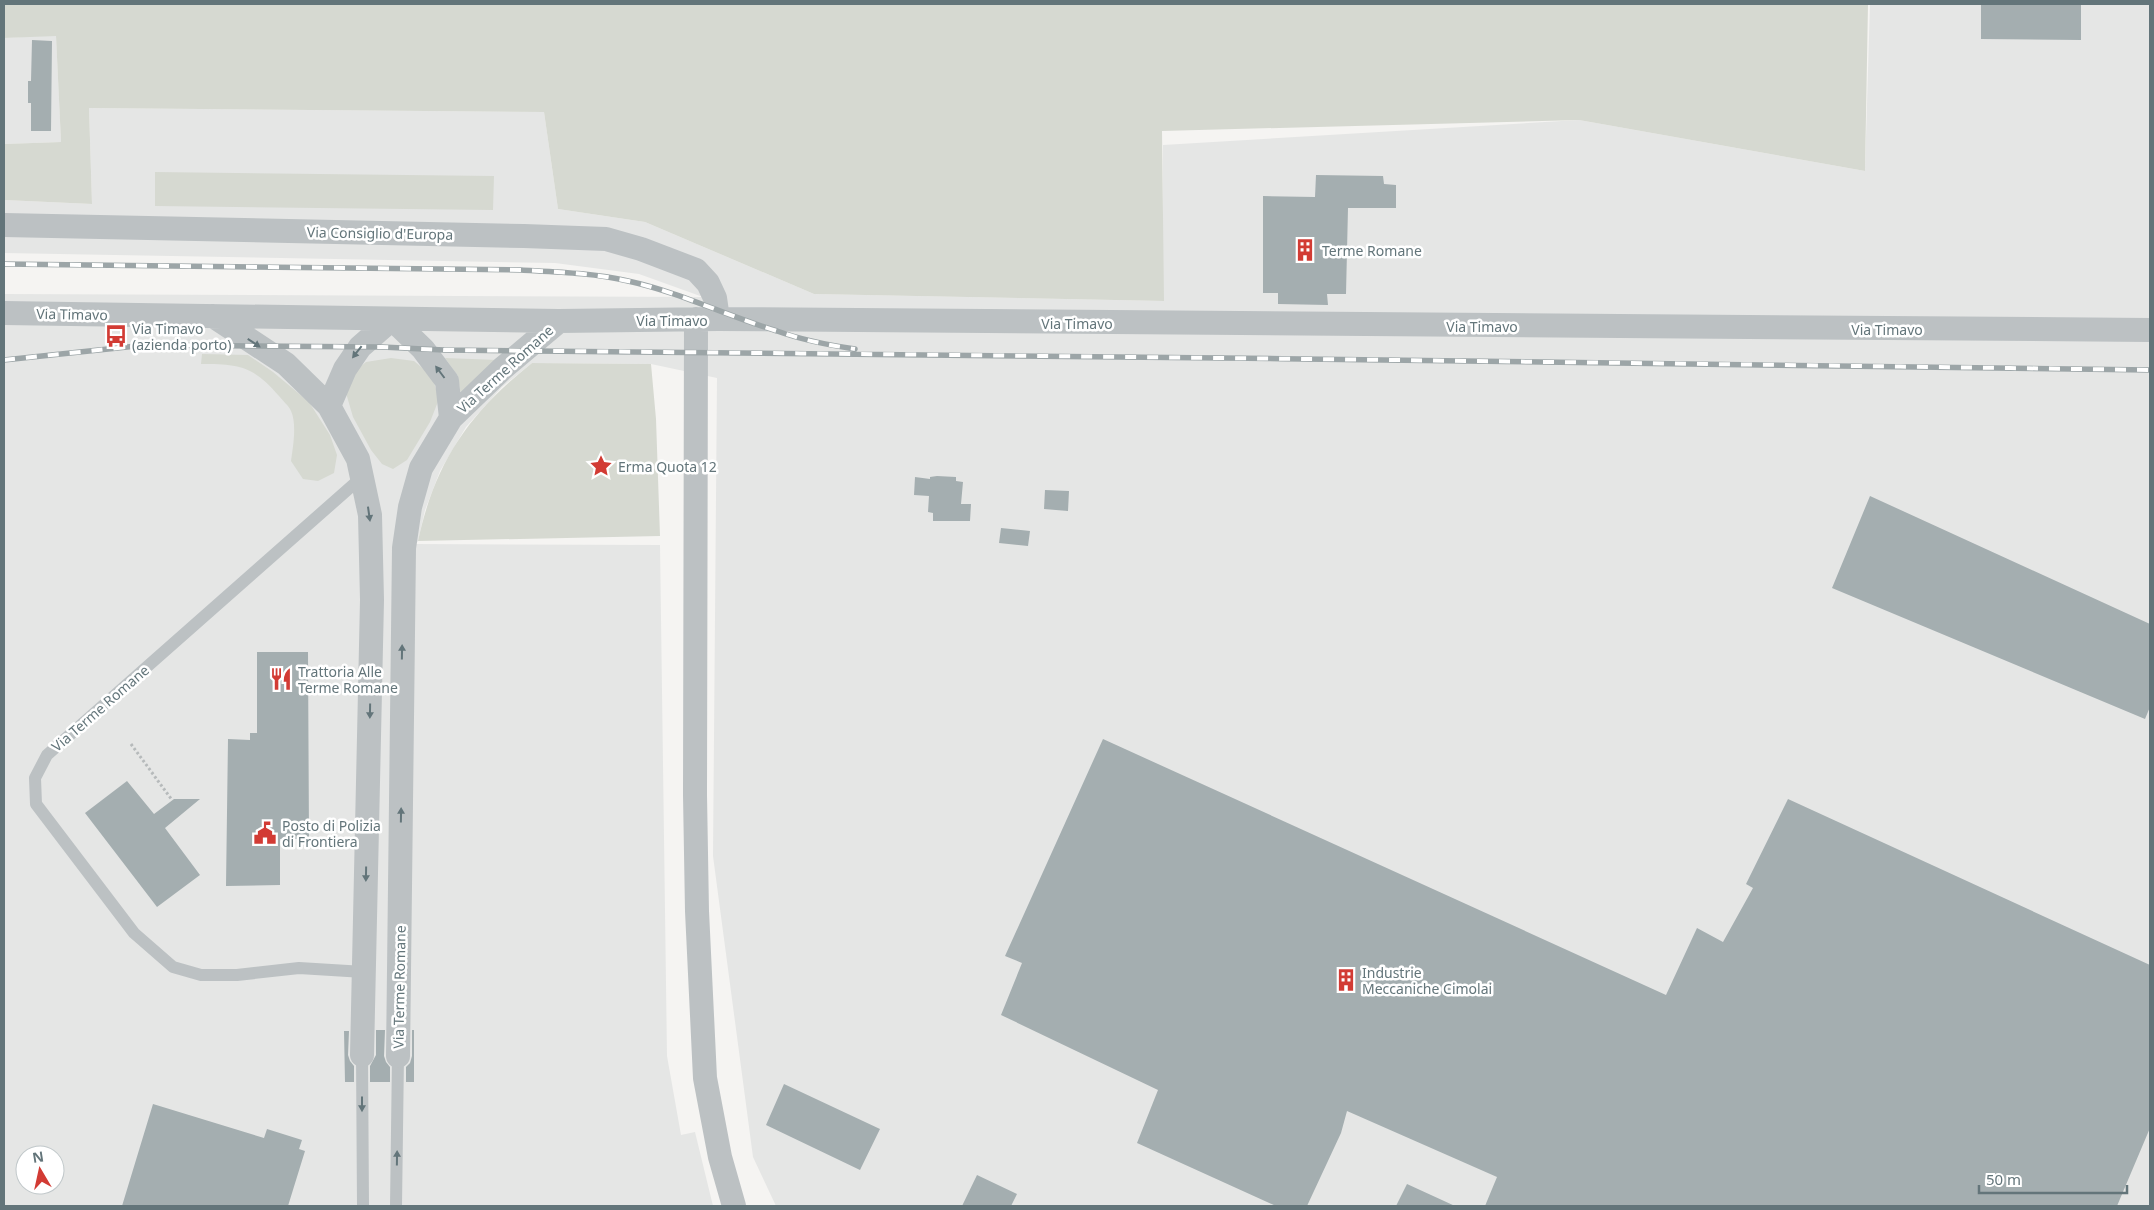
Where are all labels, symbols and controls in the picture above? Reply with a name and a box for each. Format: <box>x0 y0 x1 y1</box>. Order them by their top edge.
street label: Via Consiglio d'Europa <box>307 222 453 244</box>
building icon: Terme Romane <box>1292 237 1318 263</box>
place label: Terme Romane <box>1322 241 1422 260</box>
street label: Via Timavo <box>36 304 108 324</box>
street label: Via Timavo <box>636 311 708 330</box>
street label: Via Timavo <box>1041 314 1113 333</box>
street label: Via Timavo <box>1446 317 1518 336</box>
place label: Via Timavo (azienda porto) <box>132 319 231 354</box>
street label: Via Timavo <box>1851 320 1923 339</box>
street label: Via Terme Romane <box>453 321 557 417</box>
bus stop icon: Via Timavo (azienda porto) <box>103 323 129 349</box>
one-way arrow <box>247 338 261 348</box>
one-way arrow <box>352 345 362 359</box>
one-way arrow <box>435 365 445 379</box>
place icon: Erma Quota 12 <box>588 453 614 479</box>
place label: Erma Quota 12 <box>618 457 717 476</box>
one-way arrow <box>366 506 374 522</box>
one-way arrow <box>398 644 406 660</box>
street label: Via Terme Romane <box>47 660 153 756</box>
place label: Trattoria Alle Terme Romane <box>298 662 398 697</box>
restaurant icon: Trattoria Alle Terme Romane <box>268 666 294 692</box>
one-way arrow <box>366 703 374 719</box>
one-way arrow <box>397 807 405 823</box>
place label: Posto di Polizia di Frontiera <box>282 816 381 851</box>
public building icon: Posto di Polizia di Frontiera <box>252 820 278 846</box>
one-way arrow <box>362 866 370 882</box>
street label: Via Terme Romane <box>388 925 410 1049</box>
place label: Industrie Meccaniche Cimolai <box>1362 963 1492 998</box>
building icon: Industrie Meccaniche Cimolai <box>1333 967 1359 993</box>
one-way arrow <box>358 1096 366 1112</box>
north arrow <box>15 1145 65 1195</box>
text: N <box>31 1146 45 1167</box>
one-way arrow <box>393 1149 401 1165</box>
scale bar <box>1979 1162 2126 1194</box>
text: 50 m <box>1986 1169 2021 1189</box>

